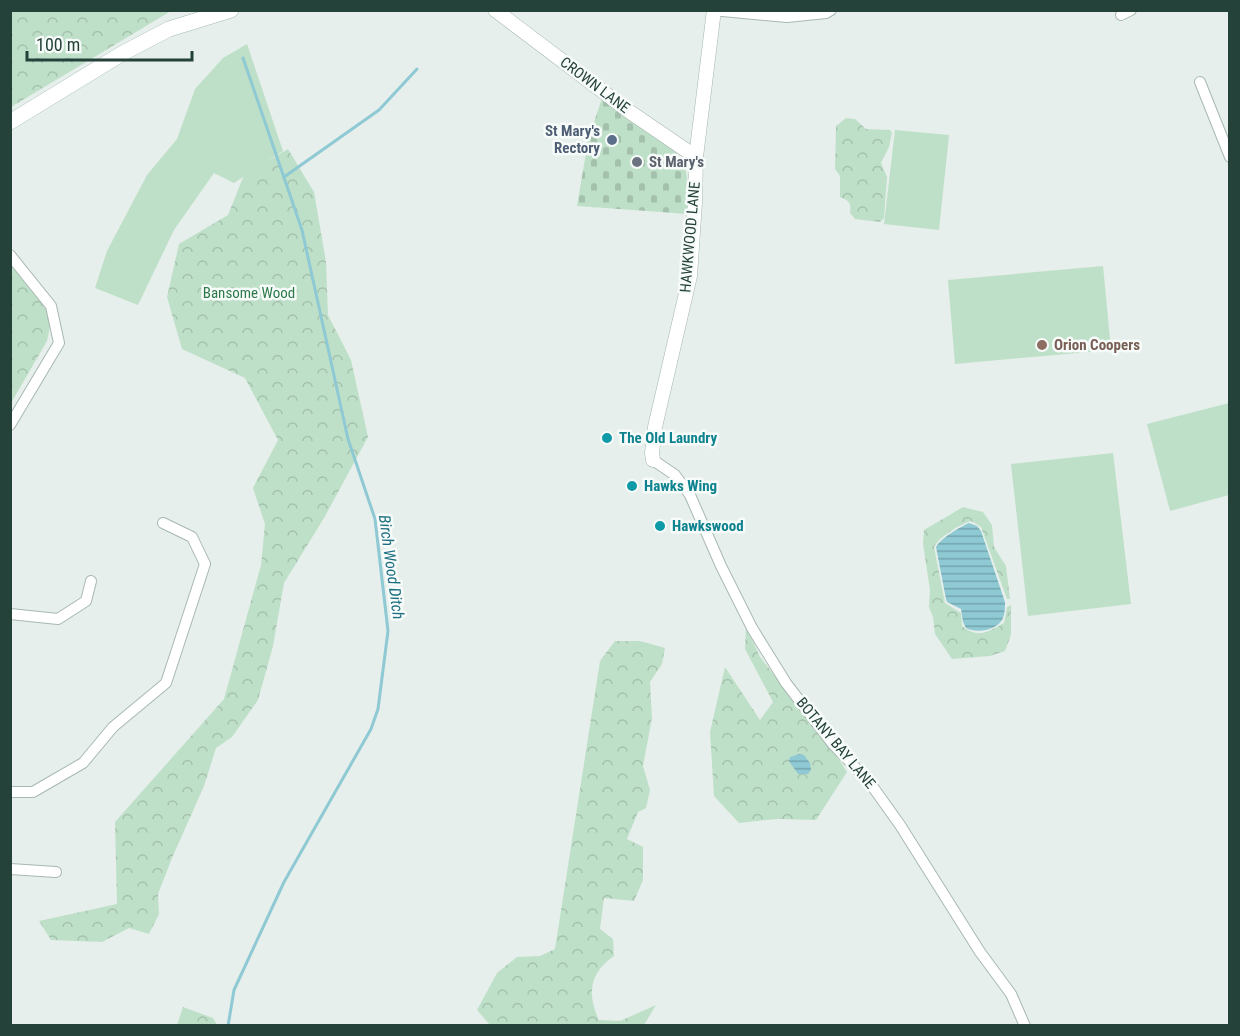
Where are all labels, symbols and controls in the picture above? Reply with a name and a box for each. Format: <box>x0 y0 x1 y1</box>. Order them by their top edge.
scale bar <box>27 24 192 62</box>
text: 100 m <box>36 34 80 55</box>
street label: CROWN LANE <box>557 53 633 117</box>
place label: St Mary's Rectory <box>545 122 600 157</box>
marker: St Mary's Rectory <box>605 133 619 147</box>
place label: St Mary's <box>649 153 704 171</box>
marker: St Mary's <box>630 155 644 169</box>
street label: HAWKWOOD LANE <box>676 181 704 293</box>
park label: Bansome Wood <box>203 284 295 302</box>
place label: Orion Coopers <box>1054 336 1140 354</box>
marker: Orion Coopers <box>1035 338 1049 352</box>
place label: The Old Laundry <box>619 429 717 447</box>
marker: The Old Laundry <box>600 431 614 445</box>
place label: Hawks Wing <box>644 477 717 495</box>
marker: Hawks Wing <box>625 479 639 493</box>
water label: Birch Wood Ditch <box>375 514 408 620</box>
place label: Hawkswood <box>672 517 744 535</box>
marker: Hawkswood <box>653 519 667 533</box>
street label: BOTANY BAY LANE <box>793 694 879 792</box>

